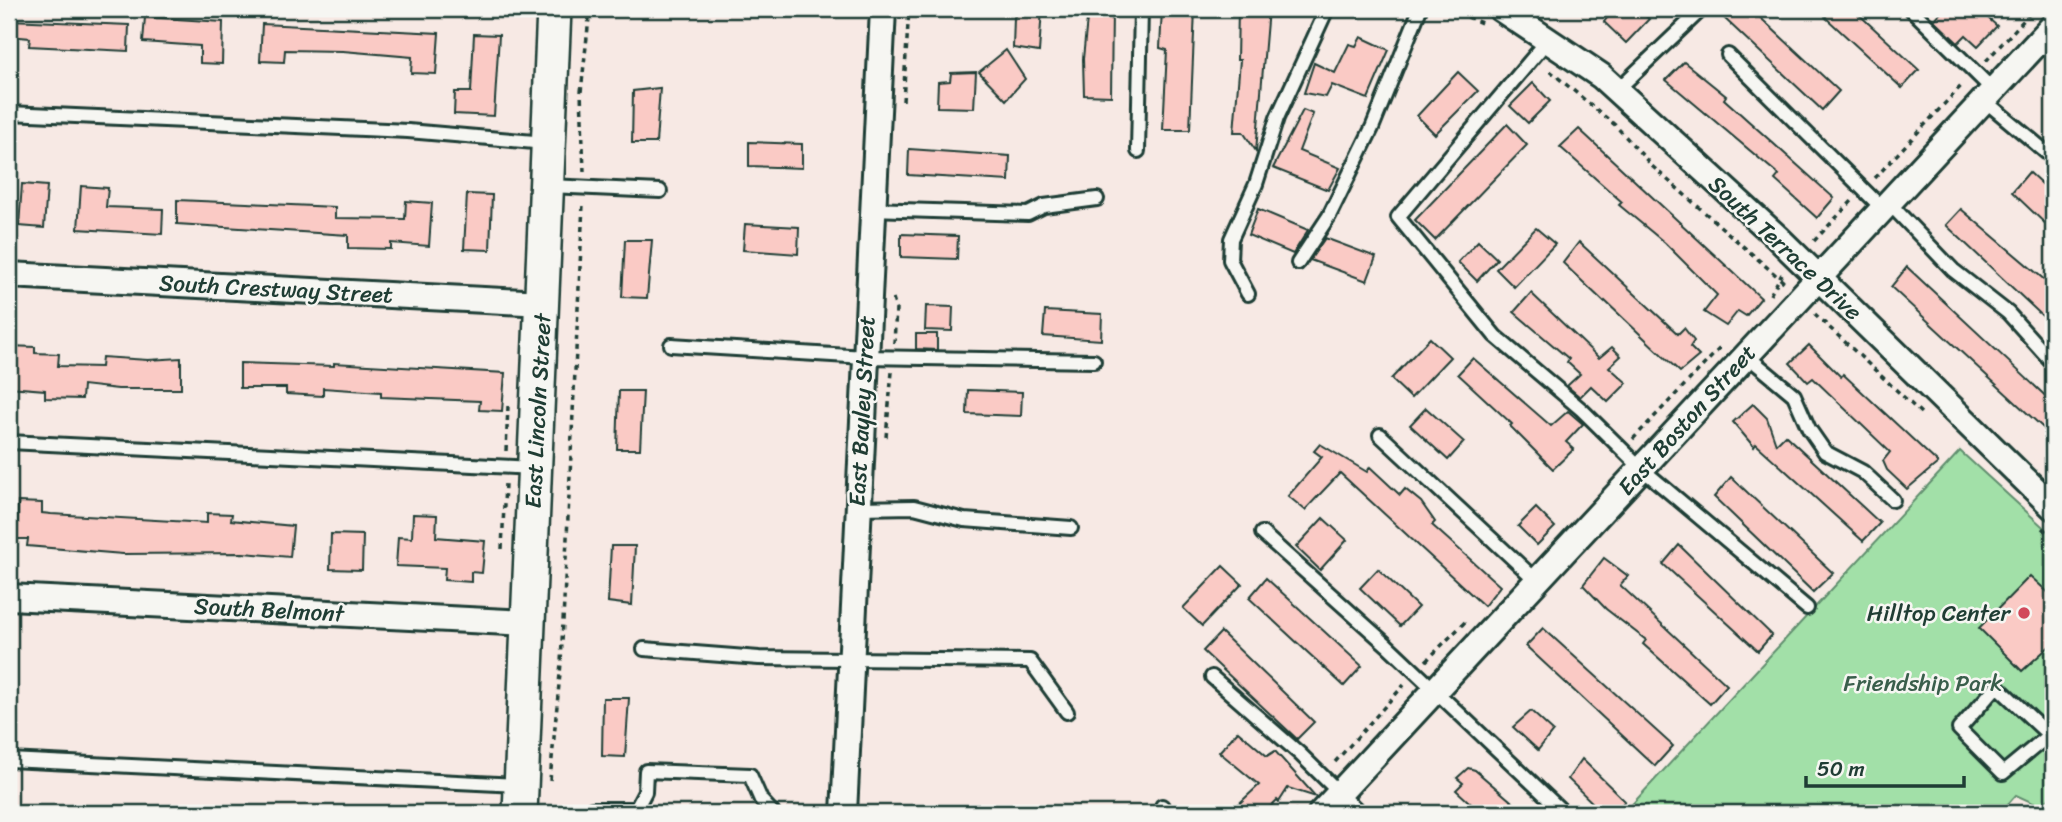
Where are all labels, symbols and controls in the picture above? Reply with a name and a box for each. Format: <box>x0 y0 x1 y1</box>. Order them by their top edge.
street label: South Terrace Drive <box>1698 165 1872 331</box>
street label: South Crestway Street <box>158 262 394 316</box>
street label: East Lincoln Street <box>512 311 564 509</box>
street label: East Bayley Street <box>837 314 887 508</box>
street label: East Boston Street <box>1607 334 1767 506</box>
street label: South Belmont <box>193 586 347 634</box>
place label: Hilltop Center <box>1867 593 2012 634</box>
marker: Hilltop Center <box>2016 605 2032 621</box>
park label: Friendship Park <box>1844 663 2002 704</box>
scale bar <box>1806 745 1964 789</box>
text: 50 m <box>1817 750 1865 788</box>

